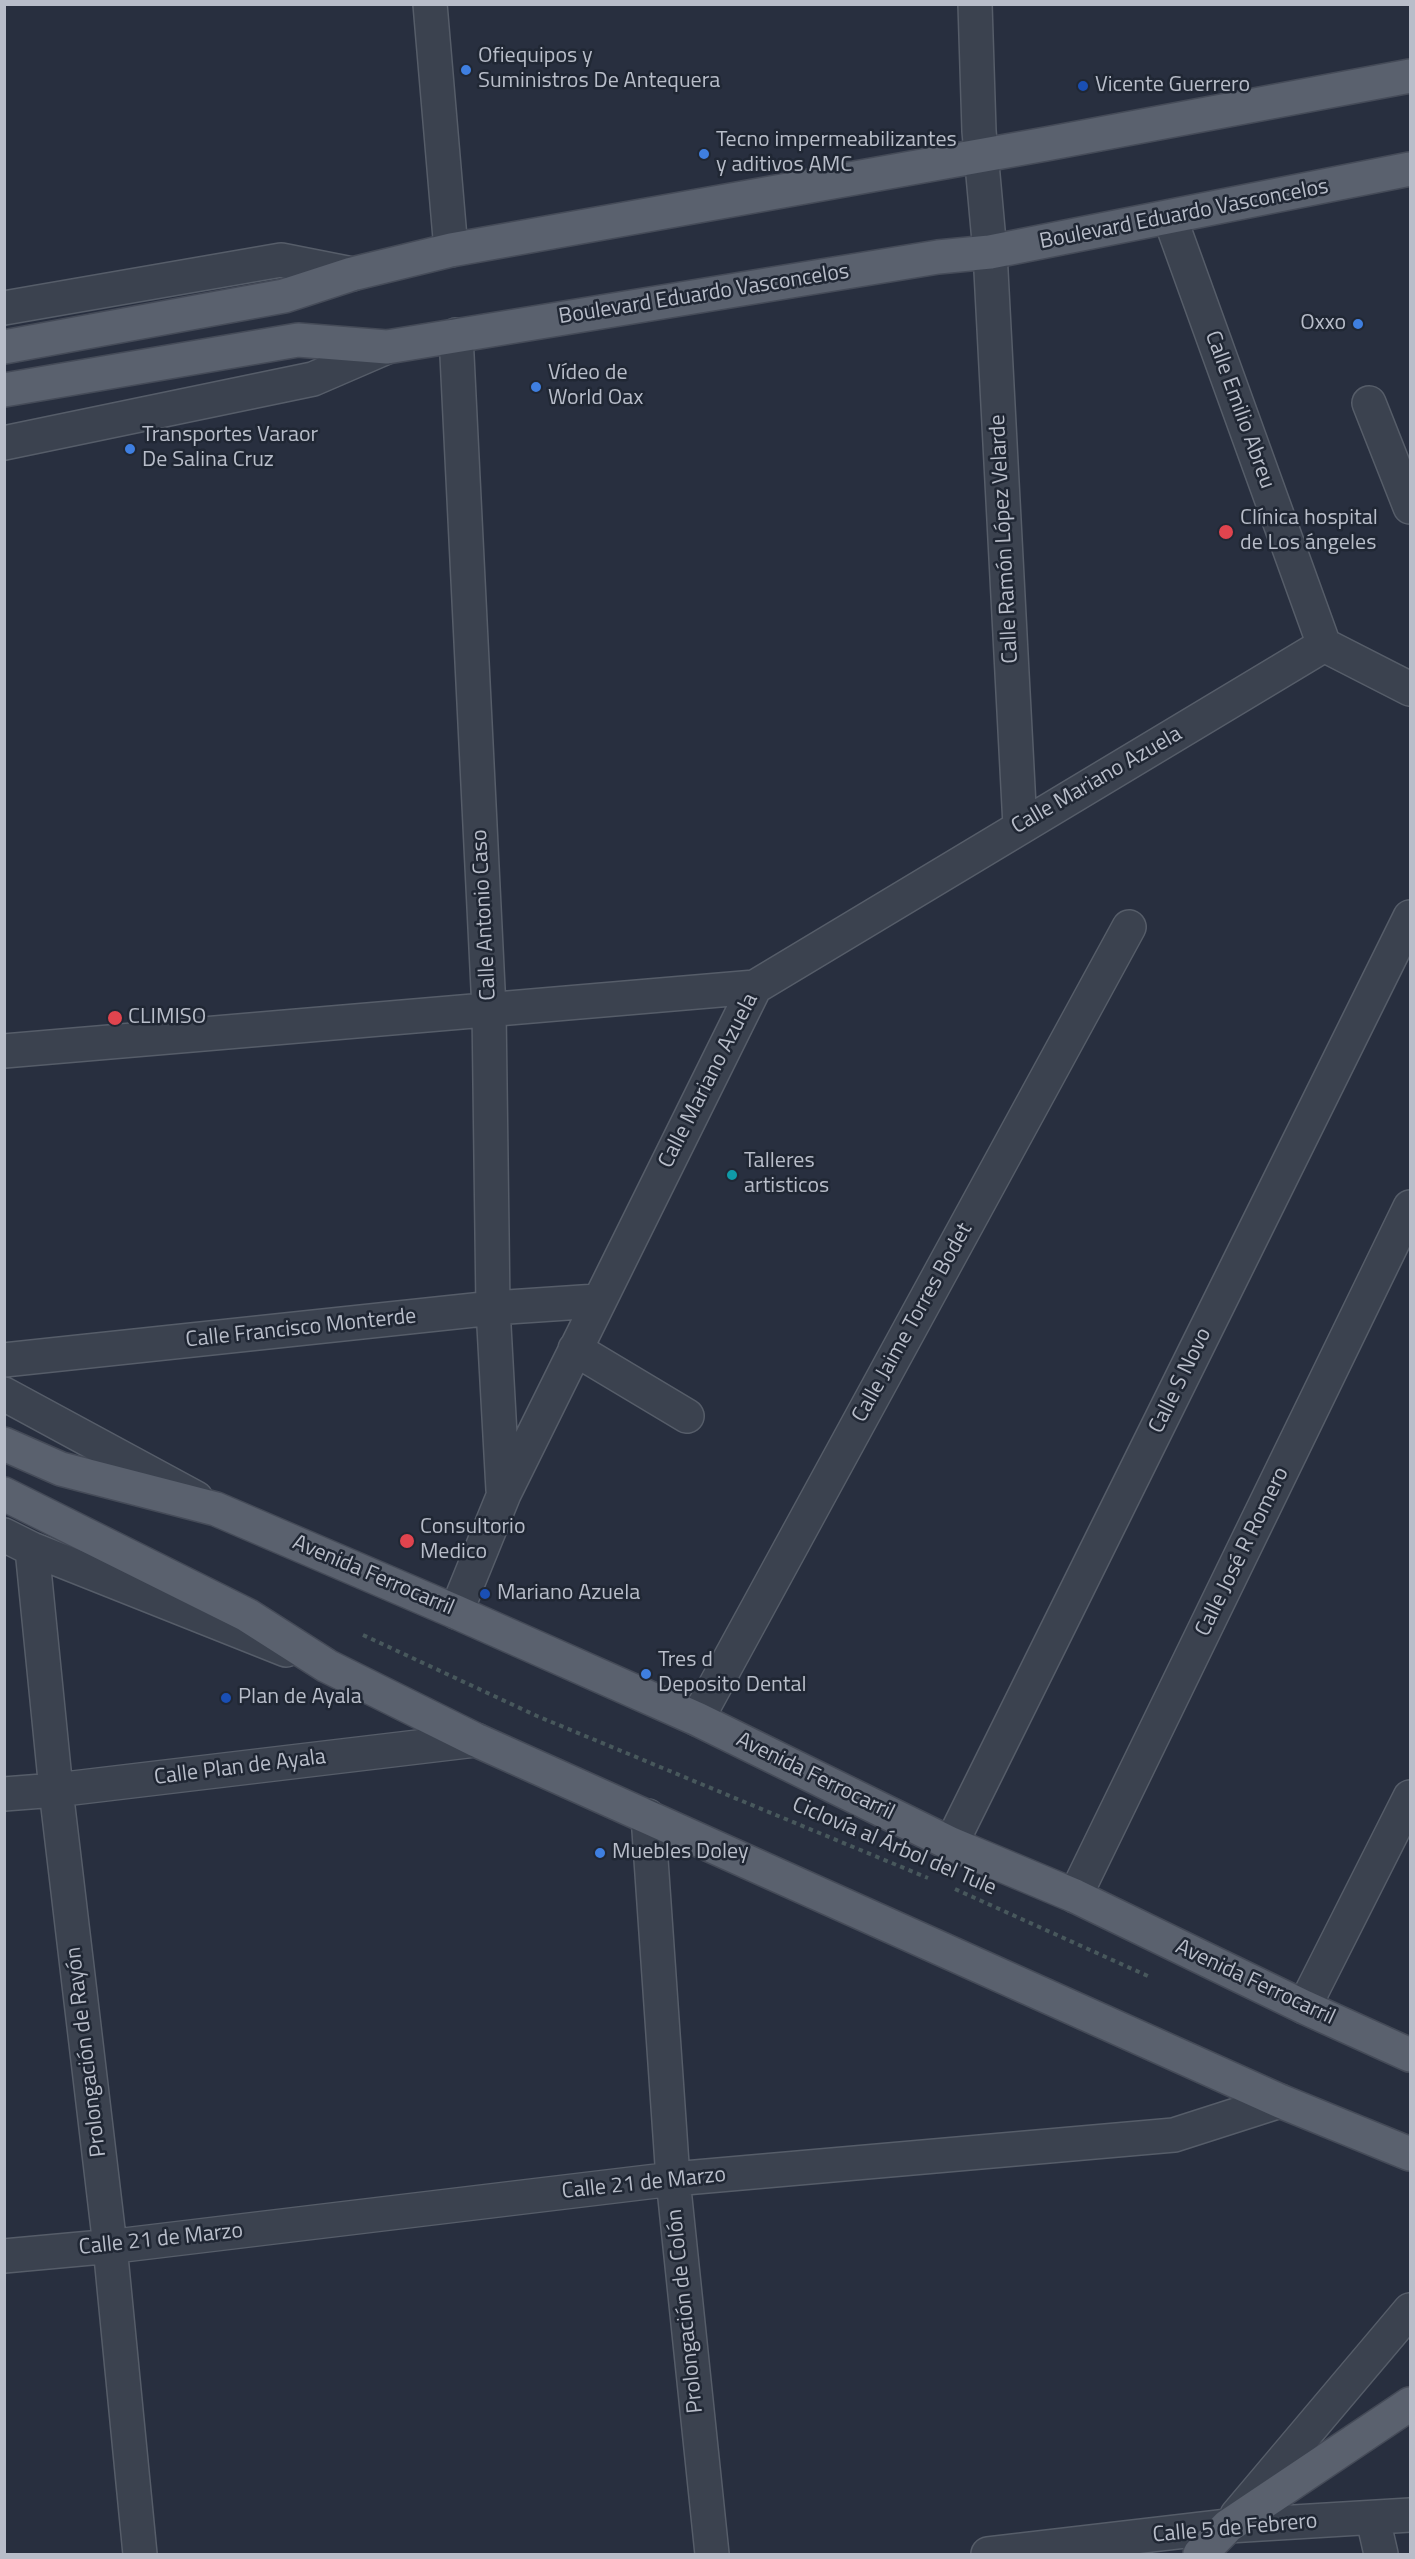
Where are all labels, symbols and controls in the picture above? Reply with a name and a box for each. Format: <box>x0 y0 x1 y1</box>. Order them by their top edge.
place label: Ofiequipos y Suministros De Antequera <box>478 44 720 96</box>
marker: Ofiequipos y Suministros De Antequera <box>459 63 473 77</box>
place label: Vicente Guerrero <box>1095 73 1250 99</box>
marker: Vicente Guerrero <box>1076 79 1090 93</box>
place label: Tecno impermeabilizantes y aditivos AMC <box>716 128 957 180</box>
marker: Tecno impermeabilizantes y aditivos AMC <box>697 147 711 161</box>
street label: Boulevard Eduardo Vasconcelos <box>1037 174 1331 256</box>
street label: Boulevard Eduardo Vasconcelos <box>557 259 851 331</box>
place label: Oxxo <box>1300 311 1346 337</box>
marker: Oxxo <box>1351 317 1365 331</box>
street label: Calle Emilio Abreu <box>1198 328 1280 492</box>
place label: Vídeo de World Oax <box>548 361 643 412</box>
marker: Vídeo de World Oax <box>529 380 543 394</box>
street label: Calle Ramón López Velarde <box>985 414 1025 664</box>
place label: Transportes Varaor De Salina Cruz <box>142 423 318 475</box>
marker: Transportes Varaor De Salina Cruz <box>123 442 137 456</box>
place label: Clínica hospital de Los ángeles <box>1240 506 1378 558</box>
marker: Clínica hospital de Los ángeles <box>1217 523 1235 541</box>
street label: Calle Mariano Azuela <box>1007 721 1187 841</box>
street label: Calle Antonio Caso <box>467 829 503 1001</box>
street label: Calle Mariano Azuela <box>654 989 764 1173</box>
place label: CLIMISO <box>128 1005 206 1031</box>
marker: CLIMISO <box>106 1009 124 1027</box>
place label: Talleres artisticos <box>744 1149 829 1200</box>
marker: Talleres artisticos <box>725 1168 739 1182</box>
street label: Calle Jaime Torres Bodet <box>847 1219 979 1427</box>
street label: Calle Francisco Monterde <box>184 1304 418 1354</box>
street label: Calle S Novo <box>1144 1324 1218 1438</box>
street label: Calle José R Romero <box>1191 1463 1295 1641</box>
place label: Consultorio Medico <box>420 1515 526 1566</box>
street label: Avenida Ferrocarril <box>288 1530 458 1622</box>
marker: Consultorio Medico <box>398 1532 416 1550</box>
place label: Mariano Azuela <box>497 1581 640 1607</box>
marker: Mariano Azuela <box>478 1587 492 1601</box>
place label: Tres d Deposito Dental <box>658 1648 807 1700</box>
marker: Tres d Deposito Dental <box>639 1667 653 1681</box>
place label: Plan de Ayala <box>238 1685 362 1711</box>
marker: Plan de Ayala <box>219 1691 233 1705</box>
street label: Avenida Ferrocarril <box>731 1727 899 1827</box>
street label: Calle Plan de Ayala <box>153 1744 327 1792</box>
street label: Ciclovía al Árbol del Tule <box>788 1792 1000 1902</box>
place label: Muebles Doley <box>612 1840 749 1866</box>
marker: Muebles Doley <box>593 1846 607 1860</box>
street label: Avenida Ferrocarril <box>1171 1934 1339 2032</box>
street label: Prolongación de Rayón <box>61 1945 113 2159</box>
street label: Calle 21 de Marzo <box>561 2162 727 2206</box>
street label: Prolongación de Colón <box>662 2208 710 2414</box>
street label: Calle 21 de Marzo <box>78 2218 244 2262</box>
street label: Calle 5 de Febrero <box>1152 2509 1318 2549</box>

